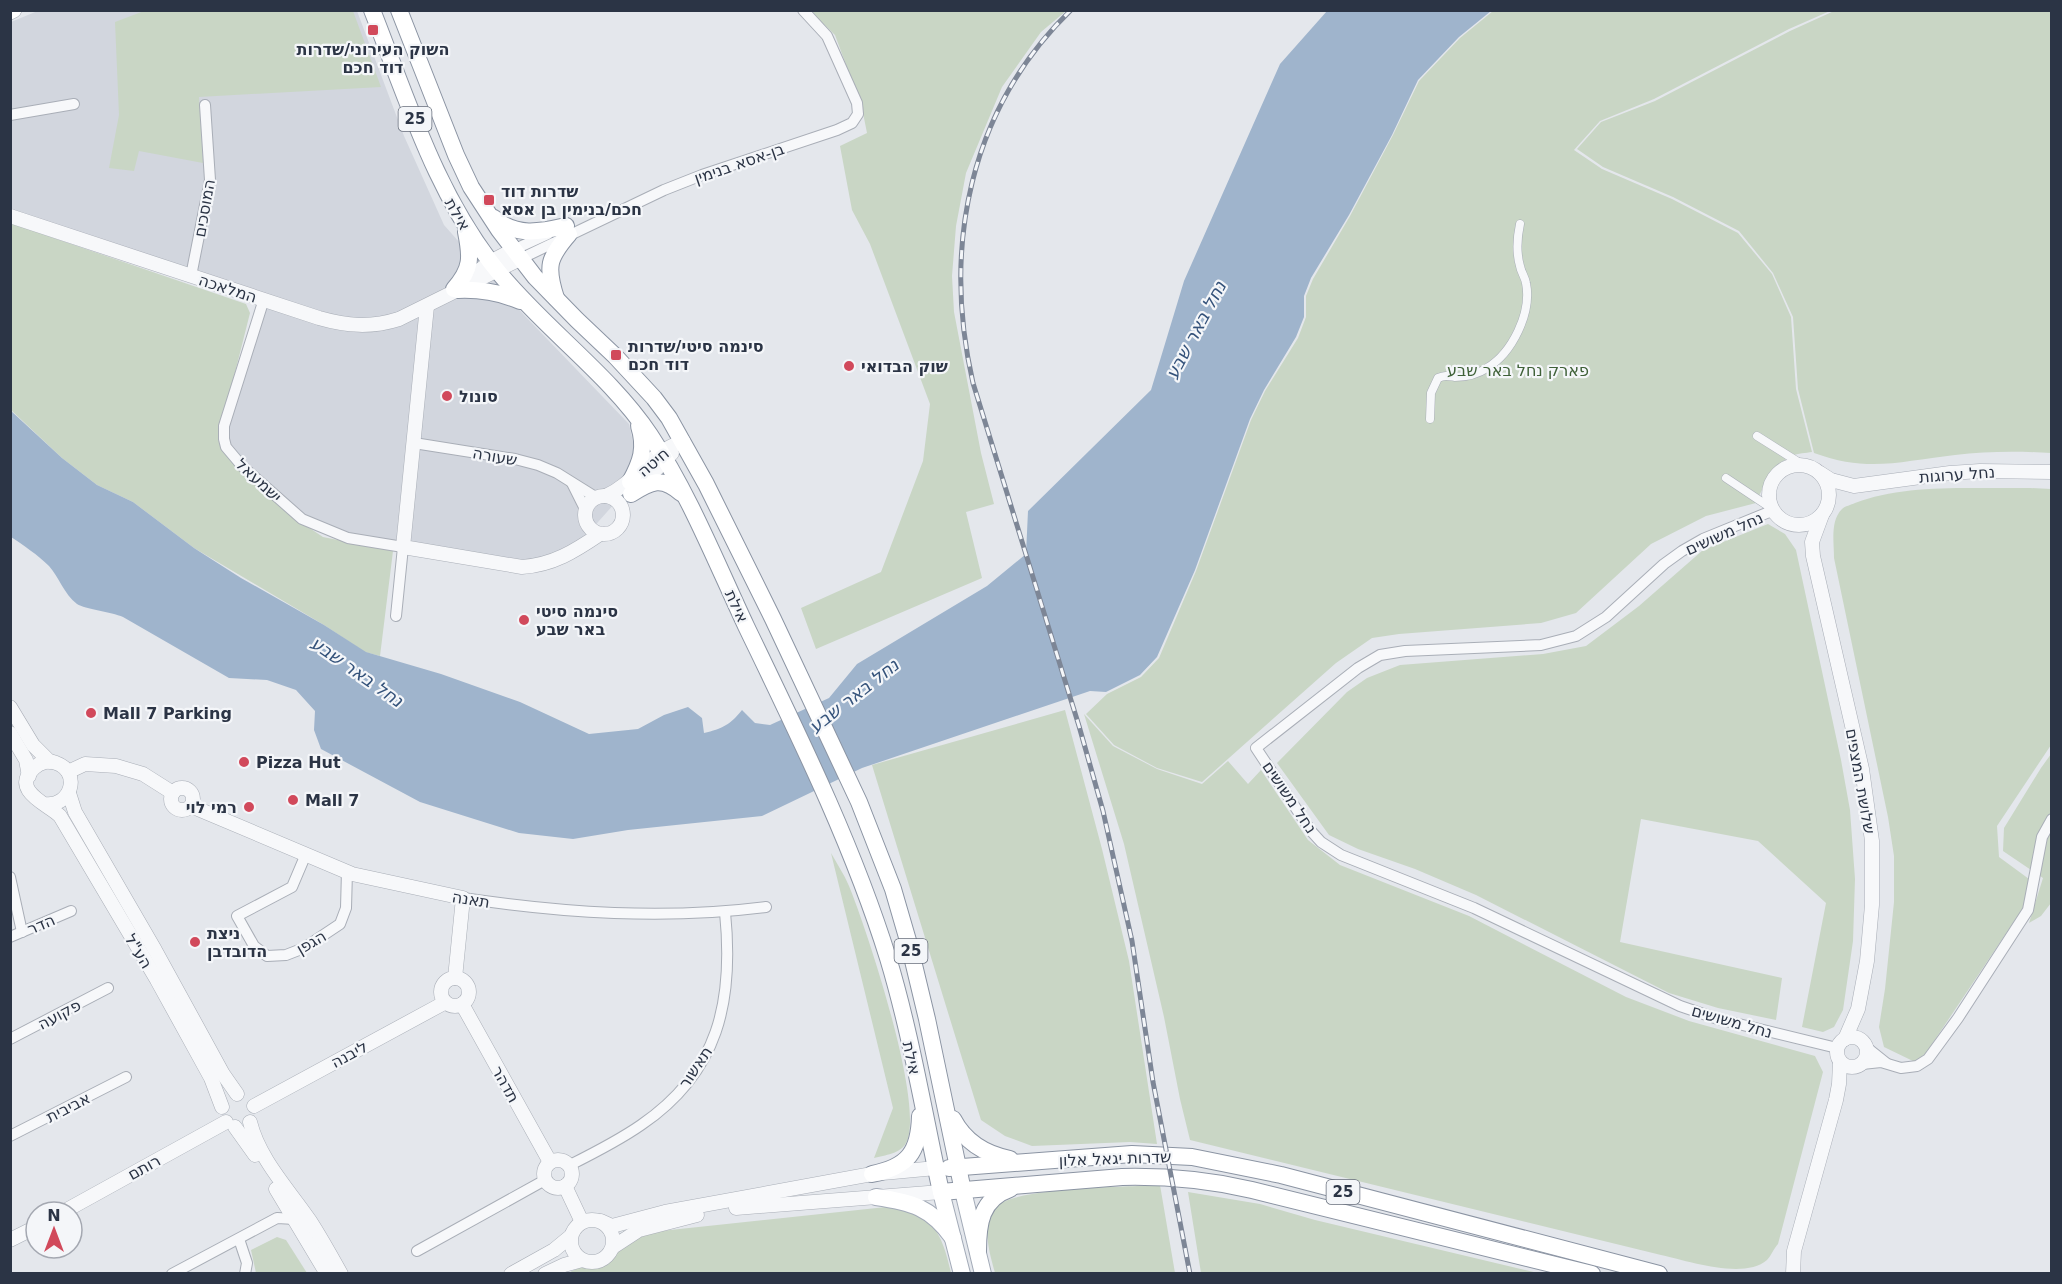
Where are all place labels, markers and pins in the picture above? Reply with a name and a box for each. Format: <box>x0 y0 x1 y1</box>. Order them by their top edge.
marker: השוק העירוני/שדרות דוד חכם <box>366 23 380 37</box>
place label: השוק העירוני/שדרות דוד חכם <box>297 40 449 77</box>
place label: שדרות דוד חכם/בנימין בן אסא <box>501 182 642 219</box>
marker: שדרות דוד חכם/בנימין בן אסא <box>482 193 496 207</box>
place label: סינמה סיטי/שדרות דוד חכם <box>628 337 764 374</box>
marker: סינמה סיטי/שדרות דוד חכם <box>609 348 623 362</box>
place label: שוק הבדואי <box>861 357 948 376</box>
marker: שוק הבדואי <box>842 359 856 373</box>
place label: סונול <box>459 387 498 406</box>
marker: סונול <box>440 389 454 403</box>
place label: סינמה סיטי באר שבע <box>536 602 618 639</box>
marker: סינמה סיטי באר שבע <box>517 613 531 627</box>
place label: Mall 7 Parking <box>103 704 232 723</box>
marker: Mall 7 Parking <box>84 706 98 720</box>
place label: Pizza Hut <box>256 753 341 772</box>
marker: Pizza Hut <box>237 755 251 769</box>
place label: Mall 7 <box>305 791 359 810</box>
marker: Mall 7 <box>286 793 300 807</box>
place label: רמי לוי <box>186 798 237 817</box>
marker: רמי לוי <box>242 800 256 814</box>
place label: ניצת הדובדבן <box>207 924 267 961</box>
marker: ניצת הדובדבן <box>188 935 202 949</box>

